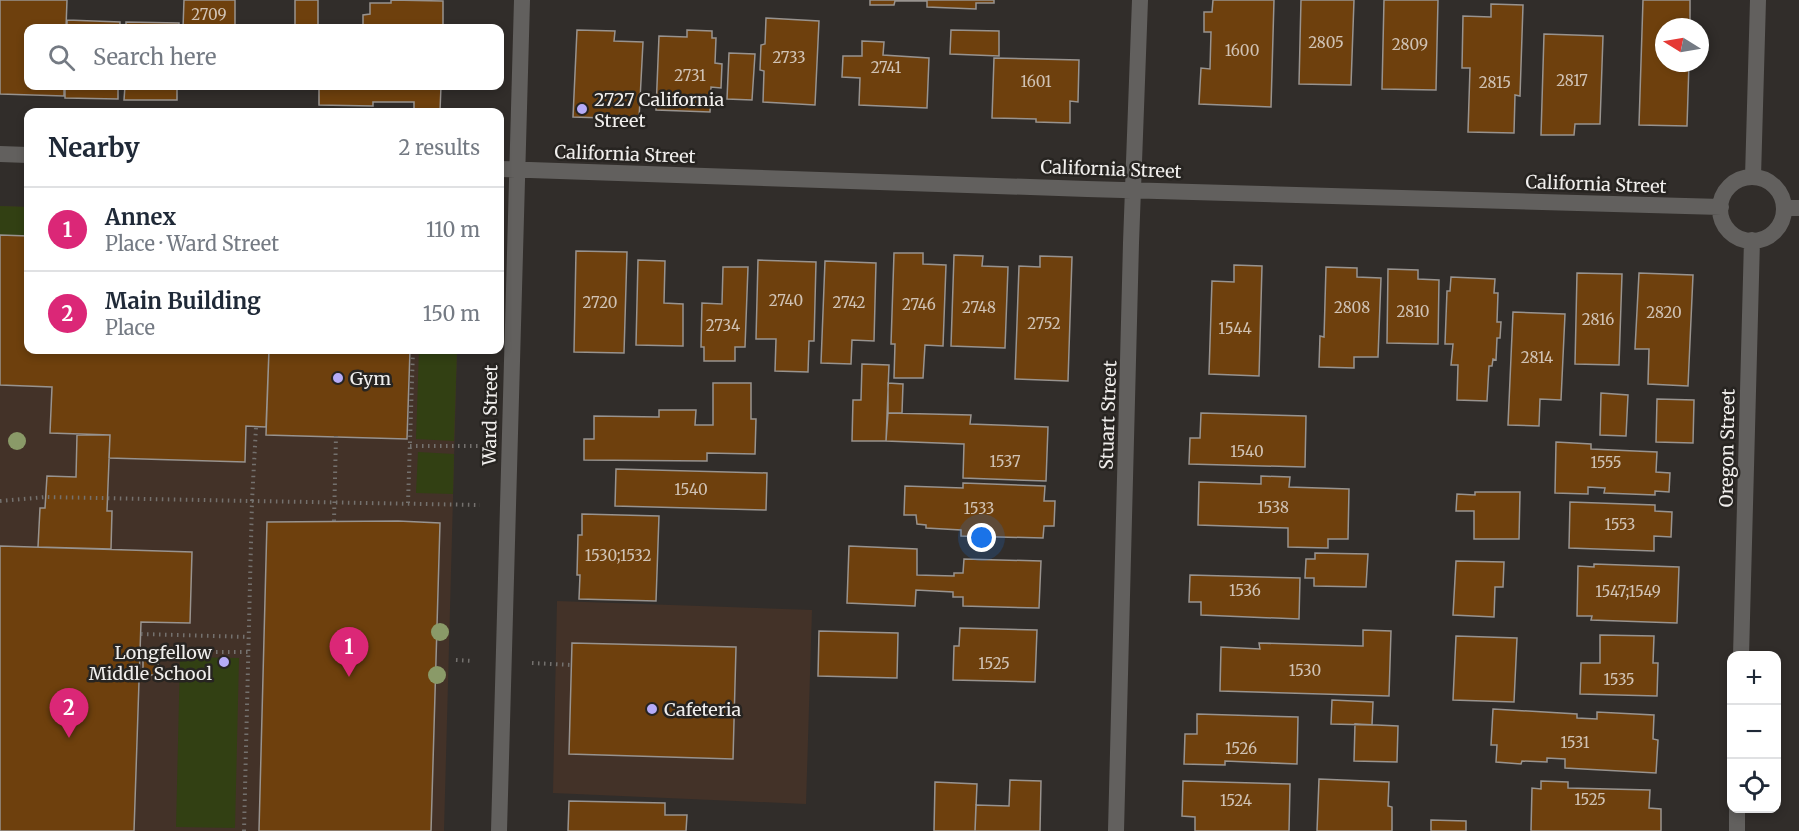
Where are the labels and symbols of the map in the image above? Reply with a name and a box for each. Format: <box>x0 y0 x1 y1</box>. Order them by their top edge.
house number: 2709 <box>191 5 227 24</box>
north arrow <box>1655 18 1709 72</box>
house number: 2805 <box>1308 33 1344 52</box>
house number: 2809 <box>1392 35 1428 54</box>
house number: 1600 <box>1225 41 1259 60</box>
house number: 2733 <box>772 48 806 67</box>
house number: 2741 <box>871 58 902 77</box>
house number: 2731 <box>674 66 706 85</box>
house number: 2817 <box>1556 71 1588 90</box>
house number: 1601 <box>1020 72 1052 91</box>
house number: 2815 <box>1479 73 1511 92</box>
place label: 2727 California Street <box>594 88 725 132</box>
marker: 2727 California Street <box>575 102 589 116</box>
street label: California Street <box>554 140 696 168</box>
street label: California Street <box>1040 155 1182 183</box>
street label: California Street <box>1525 170 1667 198</box>
house number: 2740 <box>769 291 803 310</box>
house number: 2720 <box>582 293 618 312</box>
house number: 2742 <box>832 293 866 312</box>
house number: 2746 <box>902 295 936 314</box>
house number: 2748 <box>962 298 996 317</box>
house number: 2808 <box>1334 298 1370 317</box>
house number: 2810 <box>1396 302 1430 321</box>
house number: 2820 <box>1646 303 1682 322</box>
house number: 2816 <box>1582 310 1614 329</box>
house number: 2752 <box>1027 314 1061 333</box>
house number: 2734 <box>706 316 740 335</box>
house number: 1544 <box>1218 319 1252 338</box>
house number: 2814 <box>1521 348 1553 367</box>
street label: Stuart Street <box>1095 360 1121 470</box>
street label: Ward Street <box>478 364 502 467</box>
place label: Gym <box>350 367 391 390</box>
marker: Gym <box>331 371 345 385</box>
street label: Oregon Street <box>1714 388 1740 508</box>
house number: 1540 <box>1230 442 1264 461</box>
house number: 1537 <box>990 452 1021 471</box>
house number: 1555 <box>1591 453 1621 472</box>
house number: 1540 <box>674 480 708 499</box>
house number: 1538 <box>1257 498 1289 517</box>
house number: 1533 <box>964 499 994 518</box>
house number: 1553 <box>1605 515 1635 534</box>
your location <box>967 523 996 552</box>
house number: 1530;1532 <box>585 546 651 565</box>
house number: 1536 <box>1229 581 1261 600</box>
house number: 1547;1549 <box>1595 582 1661 601</box>
pin: 1 <box>330 628 368 677</box>
place label: Longfellow Middle School <box>89 641 213 685</box>
house number: 1525 <box>978 654 1010 673</box>
marker: Longfellow Middle School <box>217 655 231 669</box>
house number: 1530 <box>1289 661 1321 680</box>
house number: 1535 <box>1604 670 1634 689</box>
pin: 2 <box>50 688 88 738</box>
place label: Cafeteria <box>664 698 742 721</box>
marker: Cafeteria <box>645 702 659 716</box>
house number: 1531 <box>1560 733 1590 752</box>
house number: 1526 <box>1225 739 1257 758</box>
house number: 1525 <box>1574 790 1606 809</box>
house number: 1524 <box>1220 791 1252 810</box>

